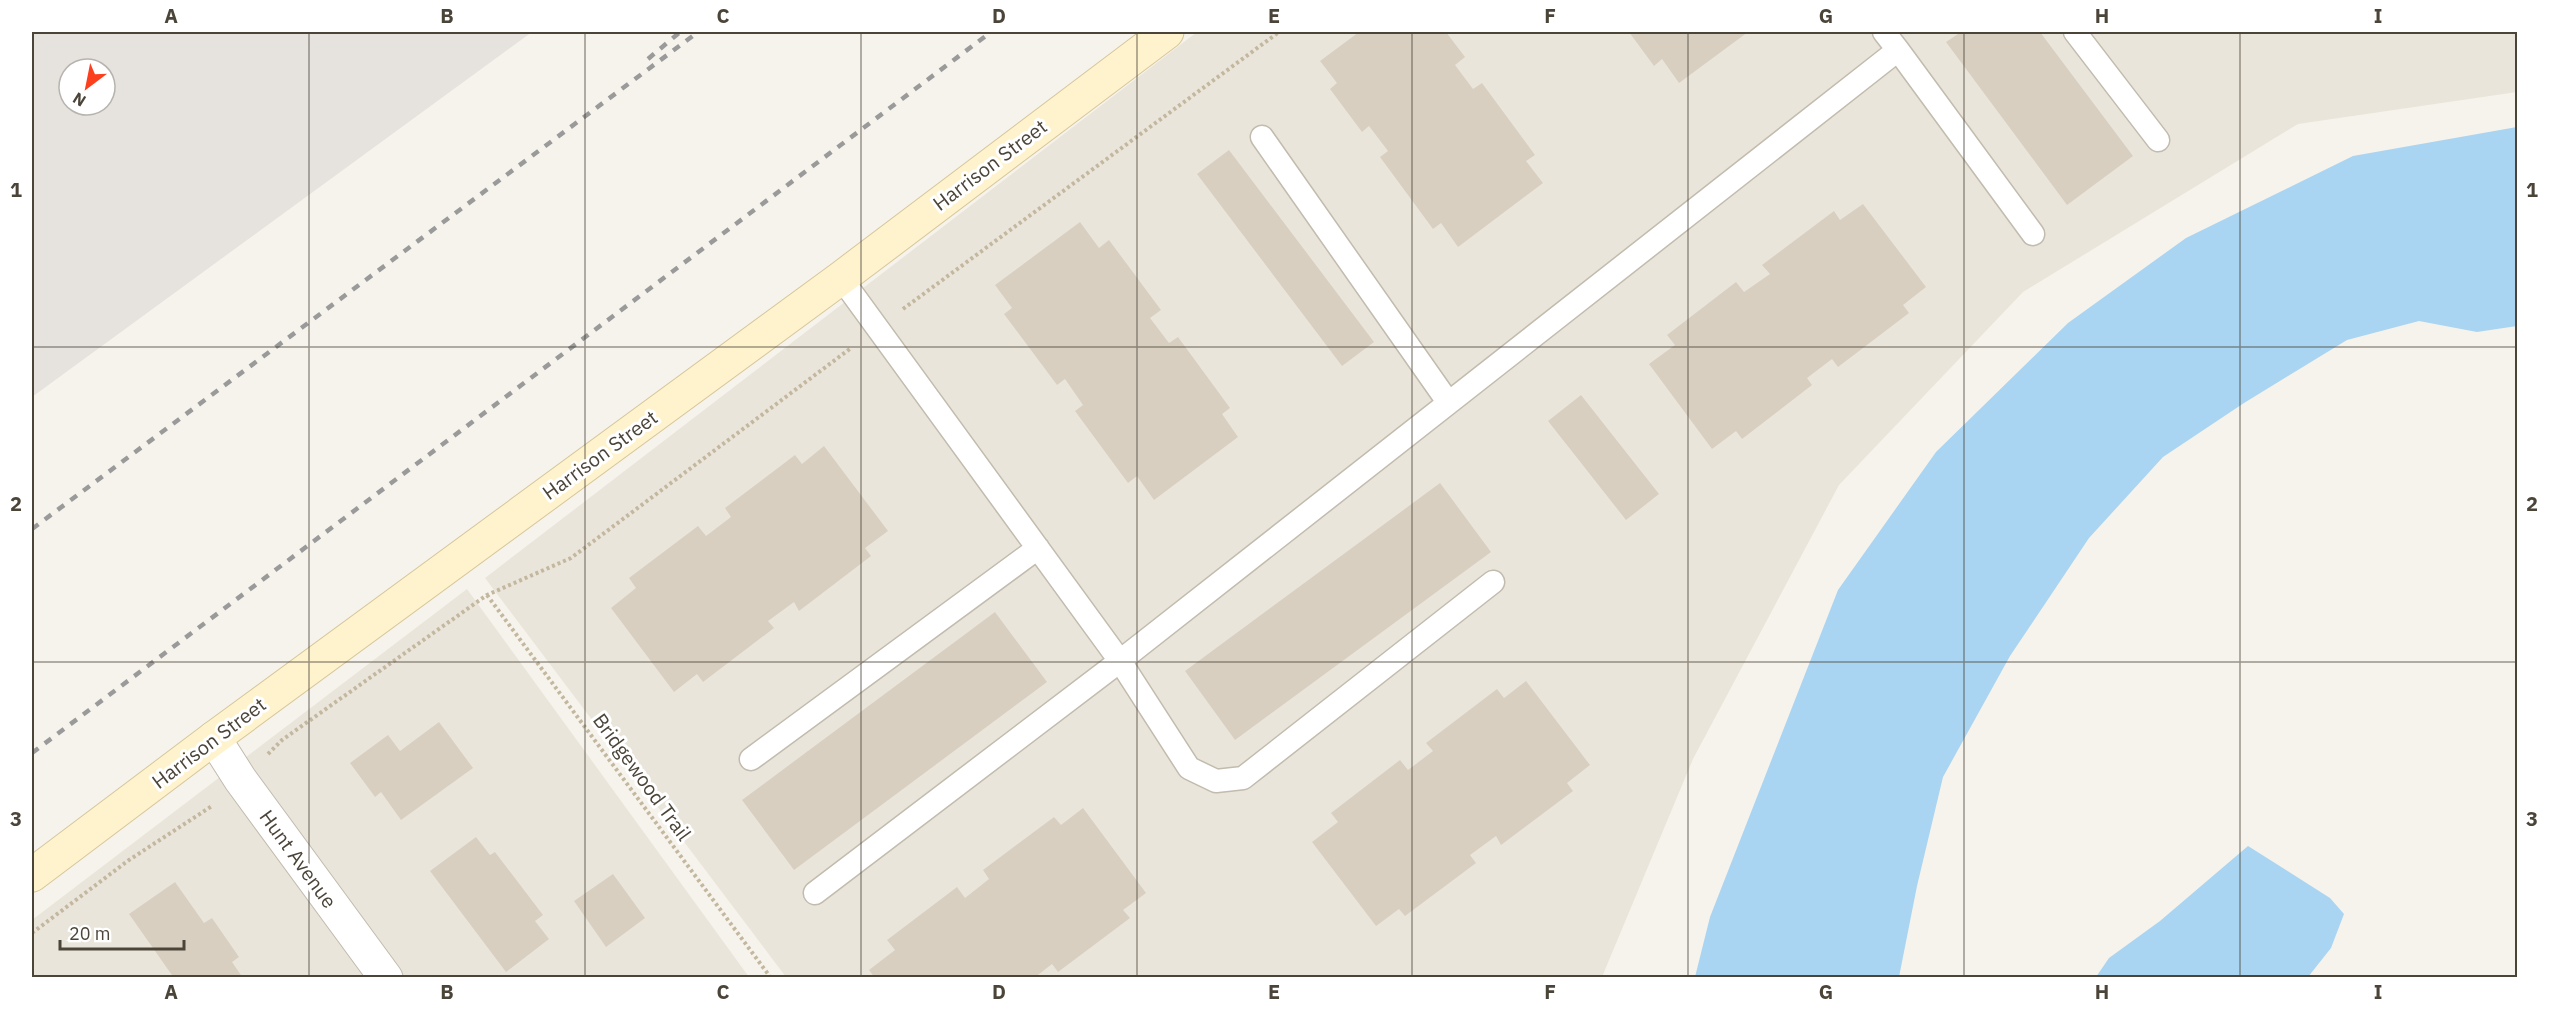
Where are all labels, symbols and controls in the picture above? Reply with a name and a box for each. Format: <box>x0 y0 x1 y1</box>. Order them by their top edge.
text: A <box>164 2 178 29</box>
text: B <box>440 2 454 29</box>
text: C <box>716 2 730 29</box>
text: D <box>992 2 1006 29</box>
text: E <box>1268 2 1280 29</box>
text: F <box>1544 2 1556 29</box>
text: G <box>1819 2 1833 29</box>
text: H <box>2095 2 2109 29</box>
text: I <box>2374 2 2382 29</box>
north arrow <box>57 57 117 117</box>
text: N <box>69 88 89 111</box>
street label: Harrison Street <box>927 113 1052 216</box>
text: 1 <box>10 176 22 203</box>
text: 1 <box>2526 176 2538 203</box>
street label: Harrison Street <box>537 404 663 506</box>
text: 2 <box>10 490 22 517</box>
text: 2 <box>2526 490 2538 517</box>
street label: Harrison Street <box>146 691 271 794</box>
street label: Bridgewood Trail <box>587 708 698 846</box>
street label: Hunt Avenue <box>254 804 343 913</box>
text: 3 <box>10 805 22 832</box>
text: 3 <box>2526 805 2538 832</box>
scale bar <box>60 913 184 951</box>
text: 20 m <box>69 922 111 945</box>
text: A <box>164 978 178 1005</box>
text: B <box>440 978 454 1005</box>
text: C <box>716 978 730 1005</box>
text: D <box>992 978 1006 1005</box>
text: E <box>1268 978 1280 1005</box>
text: F <box>1544 978 1556 1005</box>
text: G <box>1819 978 1833 1005</box>
text: H <box>2095 978 2109 1005</box>
text: I <box>2374 978 2382 1005</box>

